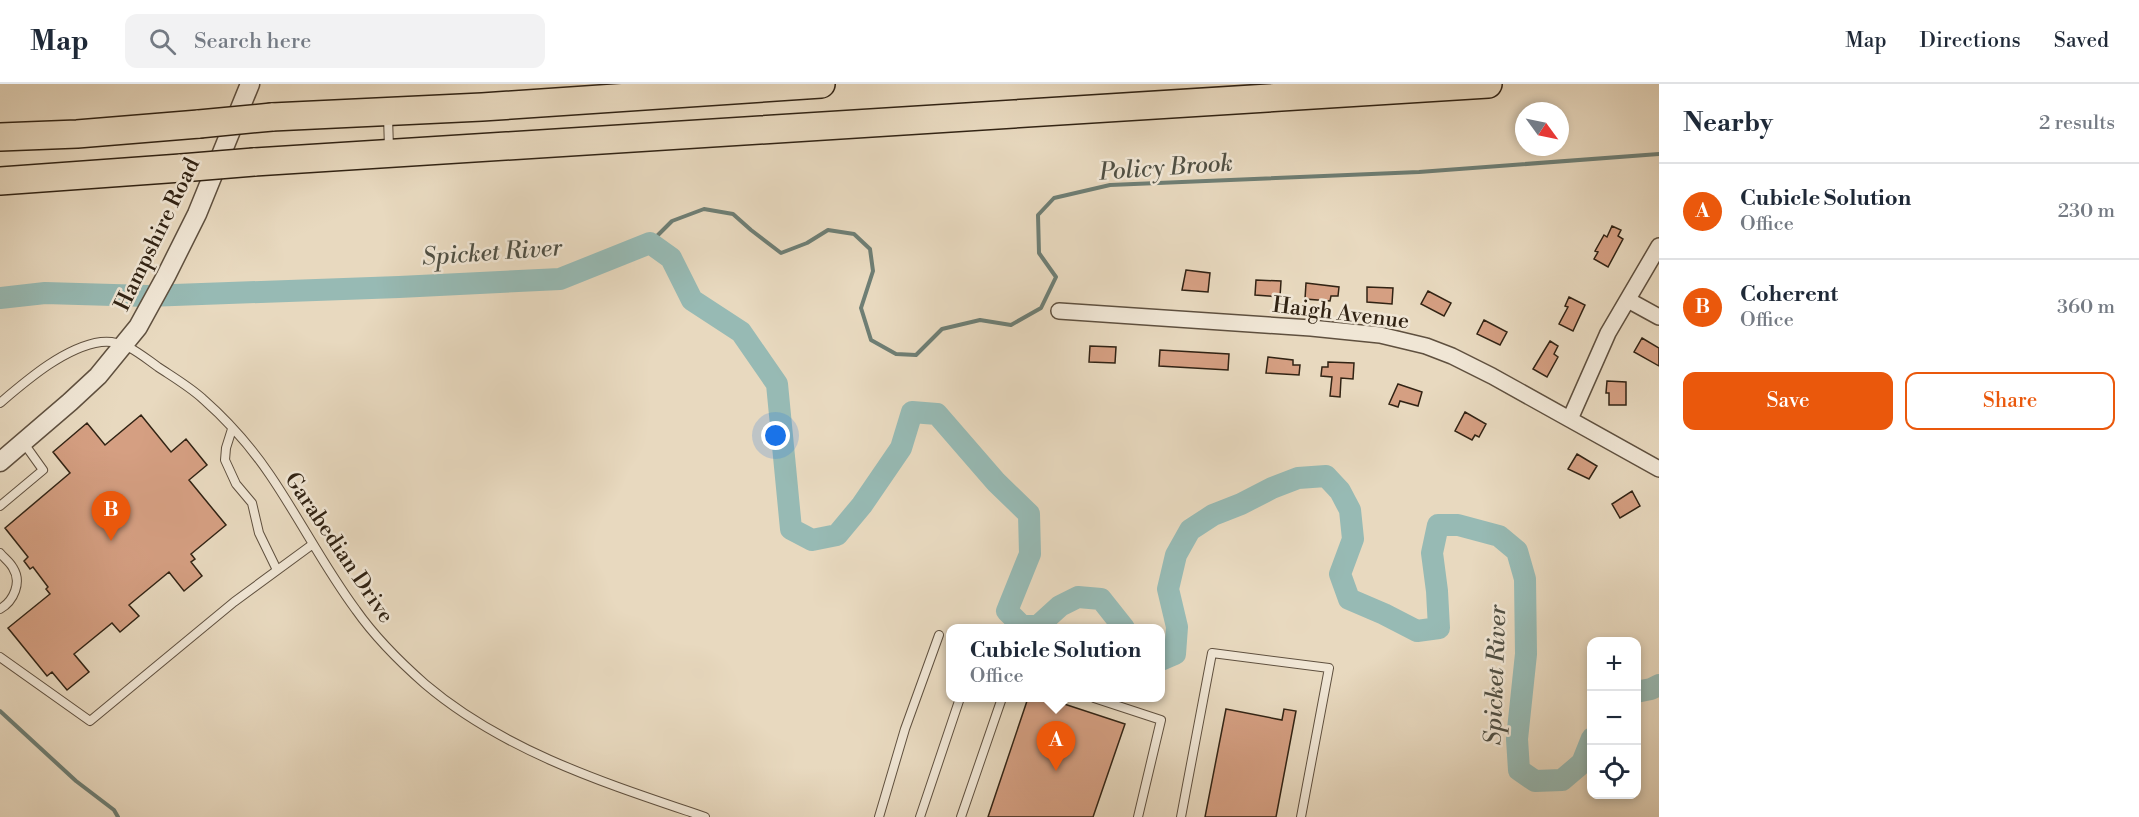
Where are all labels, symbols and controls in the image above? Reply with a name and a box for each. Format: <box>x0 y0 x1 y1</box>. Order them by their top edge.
search box <box>125 14 545 68</box>
text: Map <box>30 24 89 59</box>
icon: search <box>146 25 179 58</box>
text: Search here <box>194 28 311 55</box>
text: Map <box>1845 28 1887 54</box>
text: Directions <box>1920 28 2021 54</box>
text: Saved <box>2054 28 2109 54</box>
north arrow <box>1515 102 1569 156</box>
text: Nearby <box>1683 107 1773 139</box>
text: 2 results <box>2039 111 2115 136</box>
water label: Policy Brook <box>1097 148 1234 188</box>
street label: Hampshire Road <box>109 153 206 315</box>
text: Cubicle Solution <box>1740 185 1911 212</box>
text: A <box>1695 199 1710 224</box>
text: 230 m <box>2058 199 2115 224</box>
text: Office <box>1740 212 1794 237</box>
water label: Spicket River <box>421 233 564 273</box>
text: Coherent <box>1740 281 1838 308</box>
street label: Haigh Avenue <box>1271 292 1411 335</box>
text: B <box>1695 295 1710 320</box>
text: 360 m <box>2057 295 2115 320</box>
text: Office <box>1740 308 1794 333</box>
button: Save <box>1683 372 1893 430</box>
button: Share <box>1905 372 2115 430</box>
your location <box>761 421 790 450</box>
street label: Garabedian Drive <box>278 467 399 628</box>
pin: B <box>92 492 130 541</box>
water label: Spicket River <box>1479 604 1513 746</box>
popup <box>946 624 1165 702</box>
text: Cubicle Solution <box>970 637 1141 664</box>
map controls <box>1587 637 1641 799</box>
button: + <box>1587 637 1641 691</box>
text: Office <box>970 664 1024 689</box>
button: − <box>1587 691 1641 745</box>
pin: A <box>1036 722 1076 771</box>
button: locate <box>1587 745 1641 799</box>

